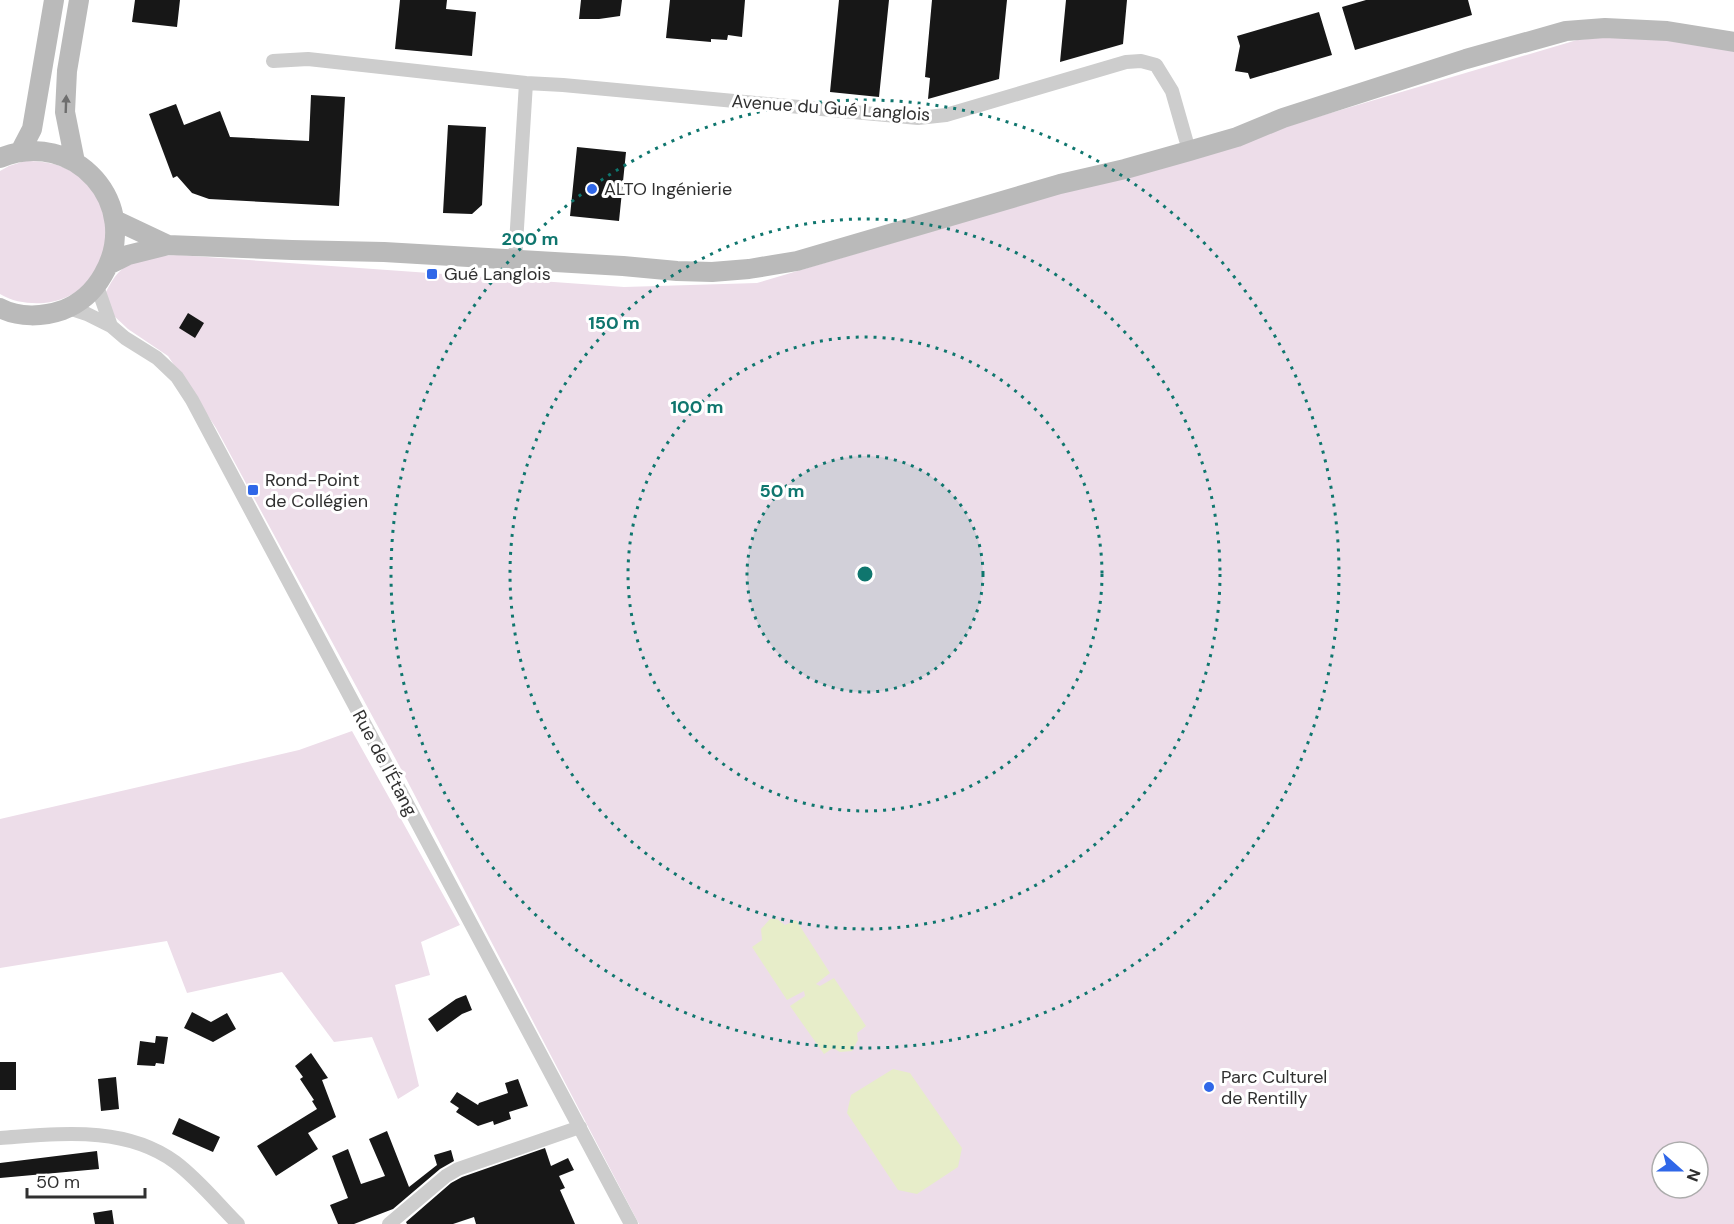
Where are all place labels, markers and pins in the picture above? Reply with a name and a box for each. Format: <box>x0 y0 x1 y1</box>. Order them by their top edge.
place label: ALTO Ingénierie <box>604 177 732 201</box>
marker: ALTO Ingénierie <box>585 182 599 196</box>
place label: Gué Langlois <box>444 262 551 286</box>
marker: Gué Langlois <box>425 267 439 281</box>
place label: Rond-Point de Collégien <box>265 468 368 513</box>
marker: Rond-Point de Collégien <box>246 483 260 497</box>
centre of rings <box>855 564 875 584</box>
place label: Parc Culturel de Rentilly <box>1221 1065 1327 1110</box>
marker: Parc Culturel de Rentilly <box>1202 1080 1216 1094</box>

